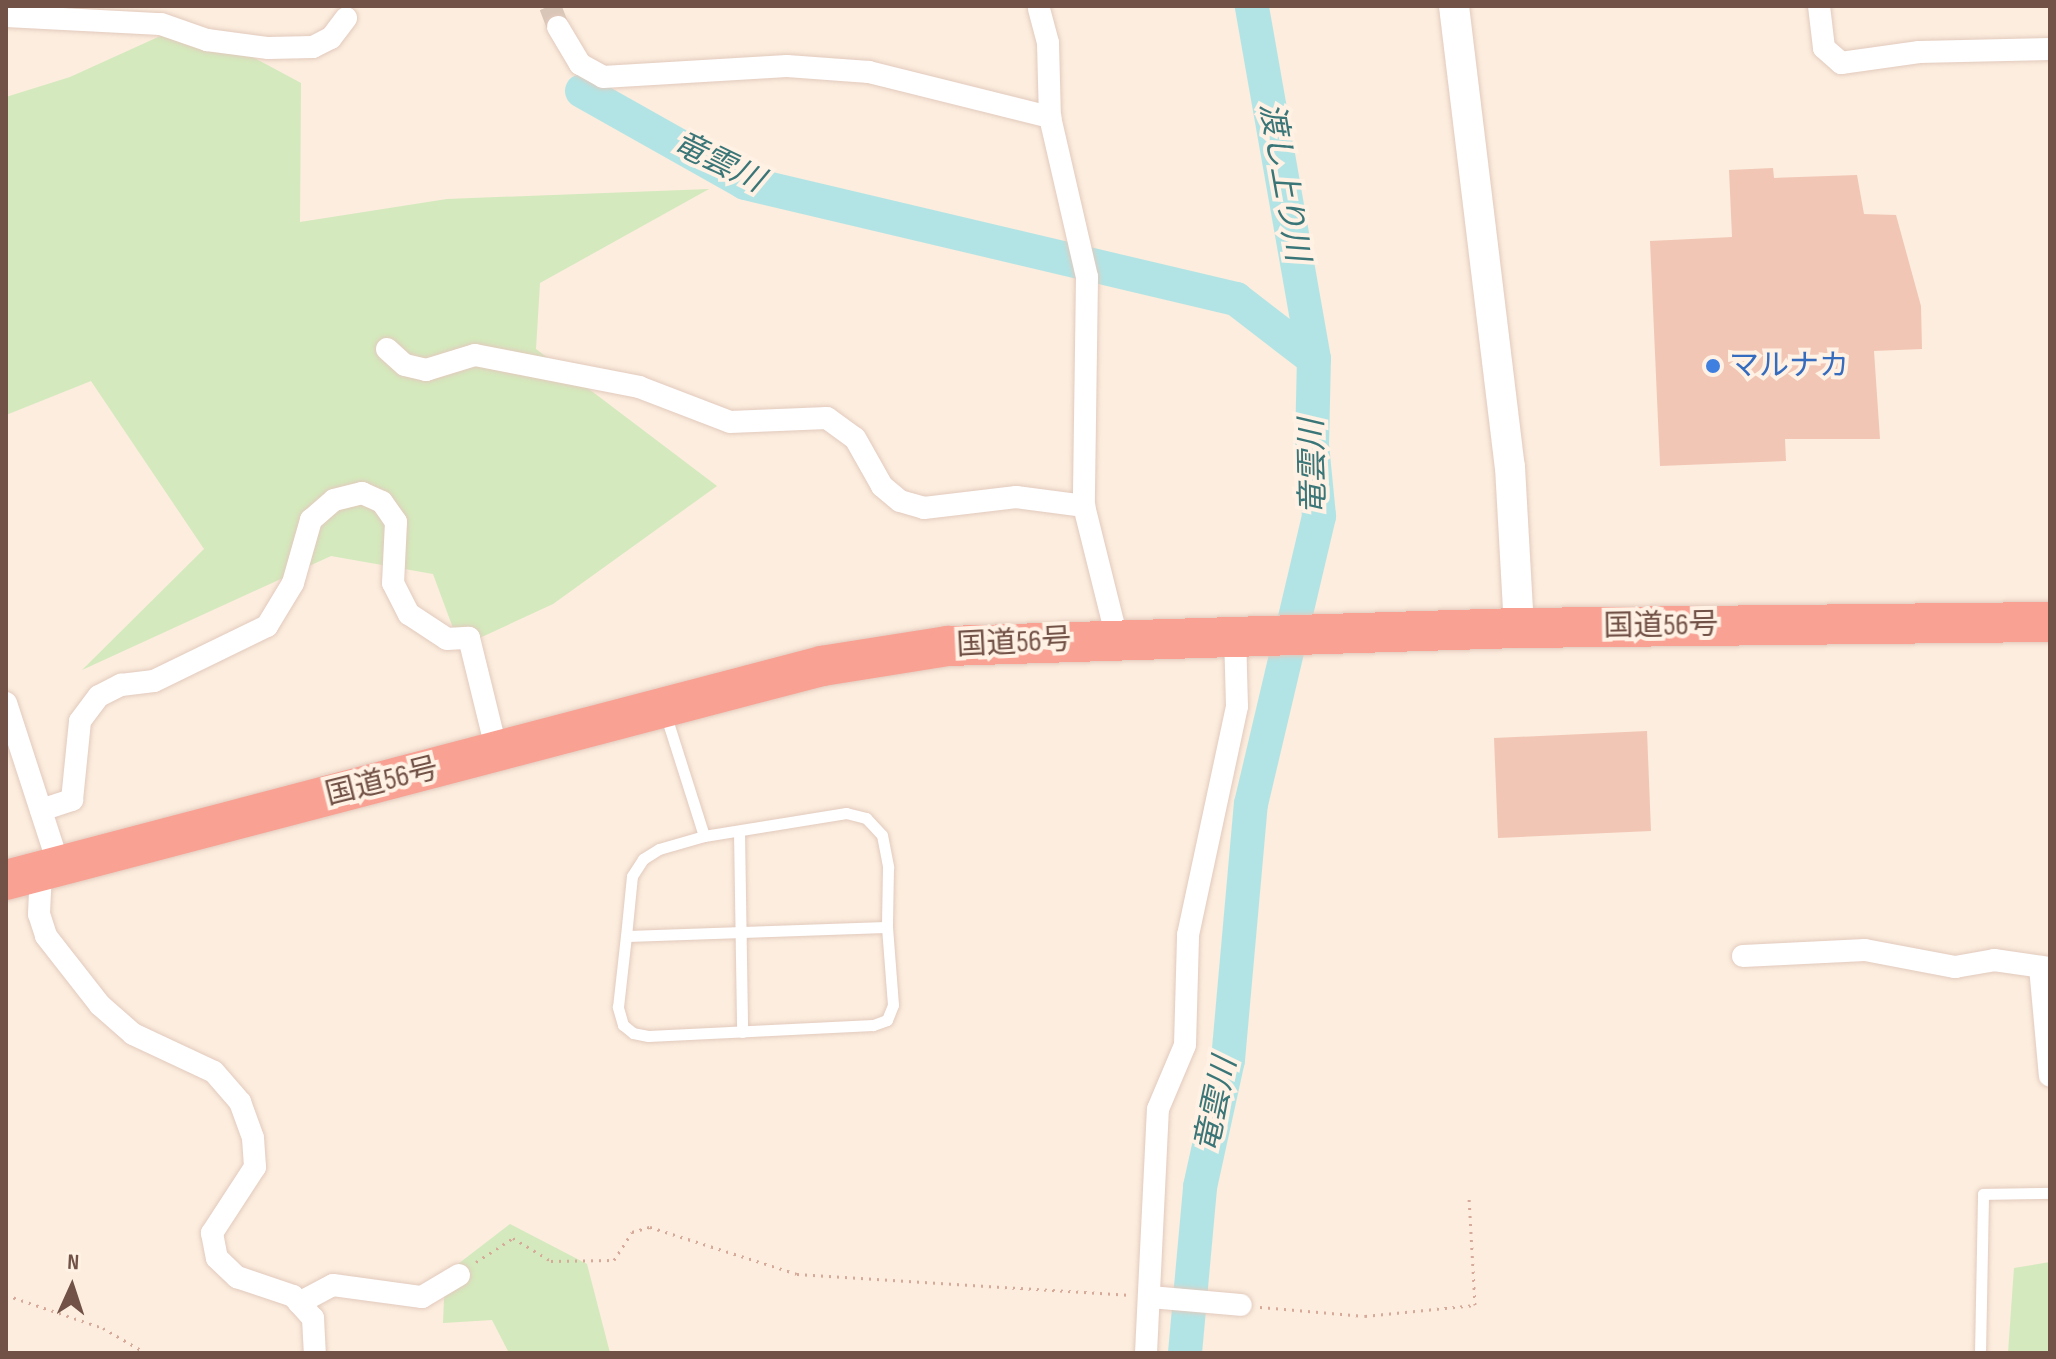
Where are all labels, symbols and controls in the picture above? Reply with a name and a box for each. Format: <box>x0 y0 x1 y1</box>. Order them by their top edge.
water label: 渡し上り川 <box>1250 100 1316 264</box>
water label: 竜雲川 <box>666 125 770 201</box>
place label: マルナカ <box>1729 348 1849 384</box>
marker: マルナカ <box>1704 357 1722 375</box>
water label: 竜雲川 <box>1294 419 1334 515</box>
street label: 国道56号 <box>1603 607 1719 645</box>
street label: 国道56号 <box>956 622 1072 664</box>
street label: 国道56号 <box>322 751 442 813</box>
water label: 竜雲川 <box>1188 1054 1246 1156</box>
north arrow <box>32 1247 112 1327</box>
text: N <box>67 1249 80 1276</box>

